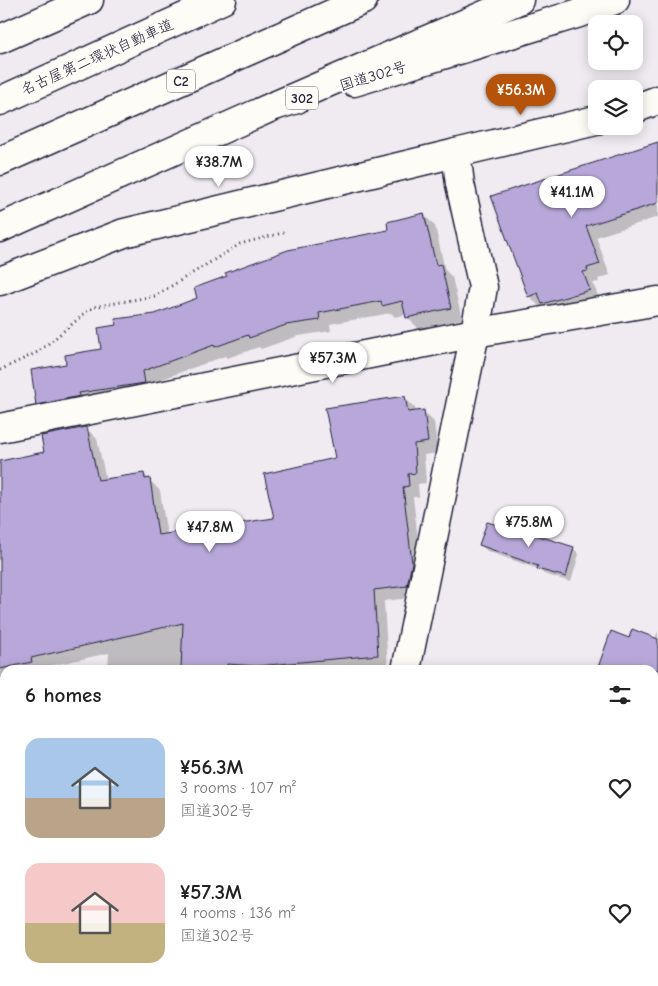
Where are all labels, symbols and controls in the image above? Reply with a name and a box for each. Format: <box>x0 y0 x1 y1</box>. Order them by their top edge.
street label: 名古屋第二環状自動車道 <box>18 15 176 99</box>
map controls <box>588 15 643 135</box>
button: locate <box>588 15 643 70</box>
street label: 国道302号 <box>337 57 409 95</box>
road number: C2 <box>167 70 195 92</box>
pin: ¥56.3M <box>480 74 562 116</box>
button: layers <box>588 80 643 135</box>
text: ¥56.3M <box>497 81 545 99</box>
road number: 302 <box>286 86 318 110</box>
pin: ¥38.7M <box>178 146 260 188</box>
text: ¥38.7M <box>196 153 242 171</box>
pin: ¥41.1M <box>531 176 613 218</box>
text: ¥41.1M <box>550 183 594 201</box>
pin: ¥57.3M <box>292 342 374 384</box>
text: ¥57.3M <box>309 349 357 367</box>
pin: ¥75.8M <box>488 506 570 548</box>
pin: ¥47.8M <box>169 510 251 553</box>
text: ¥75.8M <box>505 513 553 531</box>
text: ¥47.8M <box>187 518 233 536</box>
icon: filters <box>606 681 634 709</box>
text: 6 homes <box>25 683 101 707</box>
text: ¥56.3M <box>180 755 244 779</box>
icon: home <box>65 758 125 818</box>
icon: heart <box>606 774 634 802</box>
text: 3 rooms · 107 m² <box>180 779 296 797</box>
text: 国道302号 <box>180 802 254 820</box>
text: ¥57.3M <box>180 880 242 904</box>
icon: home <box>65 883 125 943</box>
icon: heart <box>606 899 634 927</box>
text: 4 rooms · 136 m² <box>180 904 295 922</box>
text: 国道302号 <box>180 927 254 945</box>

